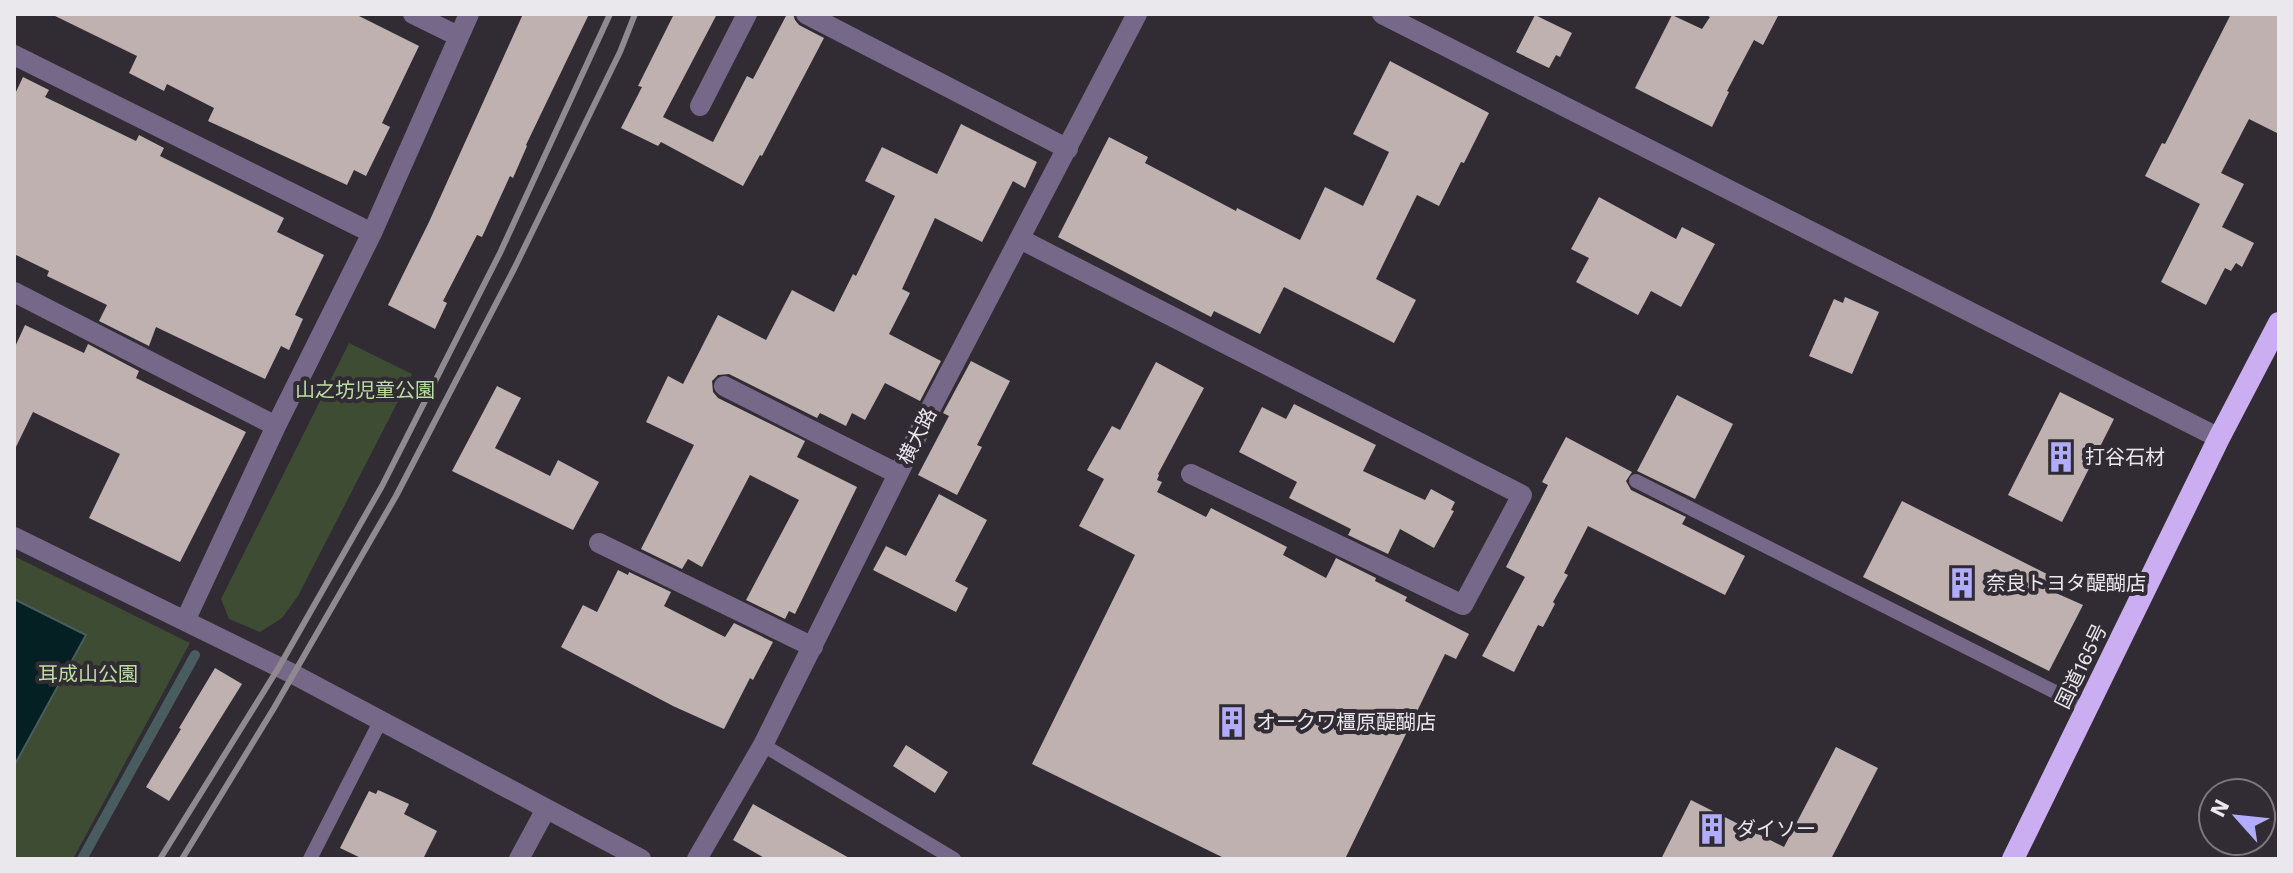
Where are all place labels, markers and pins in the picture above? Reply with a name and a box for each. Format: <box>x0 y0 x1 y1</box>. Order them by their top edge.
building icon: 打谷石材 <box>2044 440 2078 474</box>
place label: 打谷石材 <box>2085 445 2165 469</box>
building icon: 奈良トヨタ醍醐店 <box>1945 566 1979 600</box>
place label: 奈良トヨタ醍醐店 <box>1986 571 2146 595</box>
building icon: オークワ橿原醍醐店 <box>1215 705 1249 739</box>
place label: オークワ橿原醍醐店 <box>1256 710 1436 734</box>
building icon: ダイソー <box>1695 812 1729 846</box>
place label: ダイソー <box>1736 817 1816 841</box>

